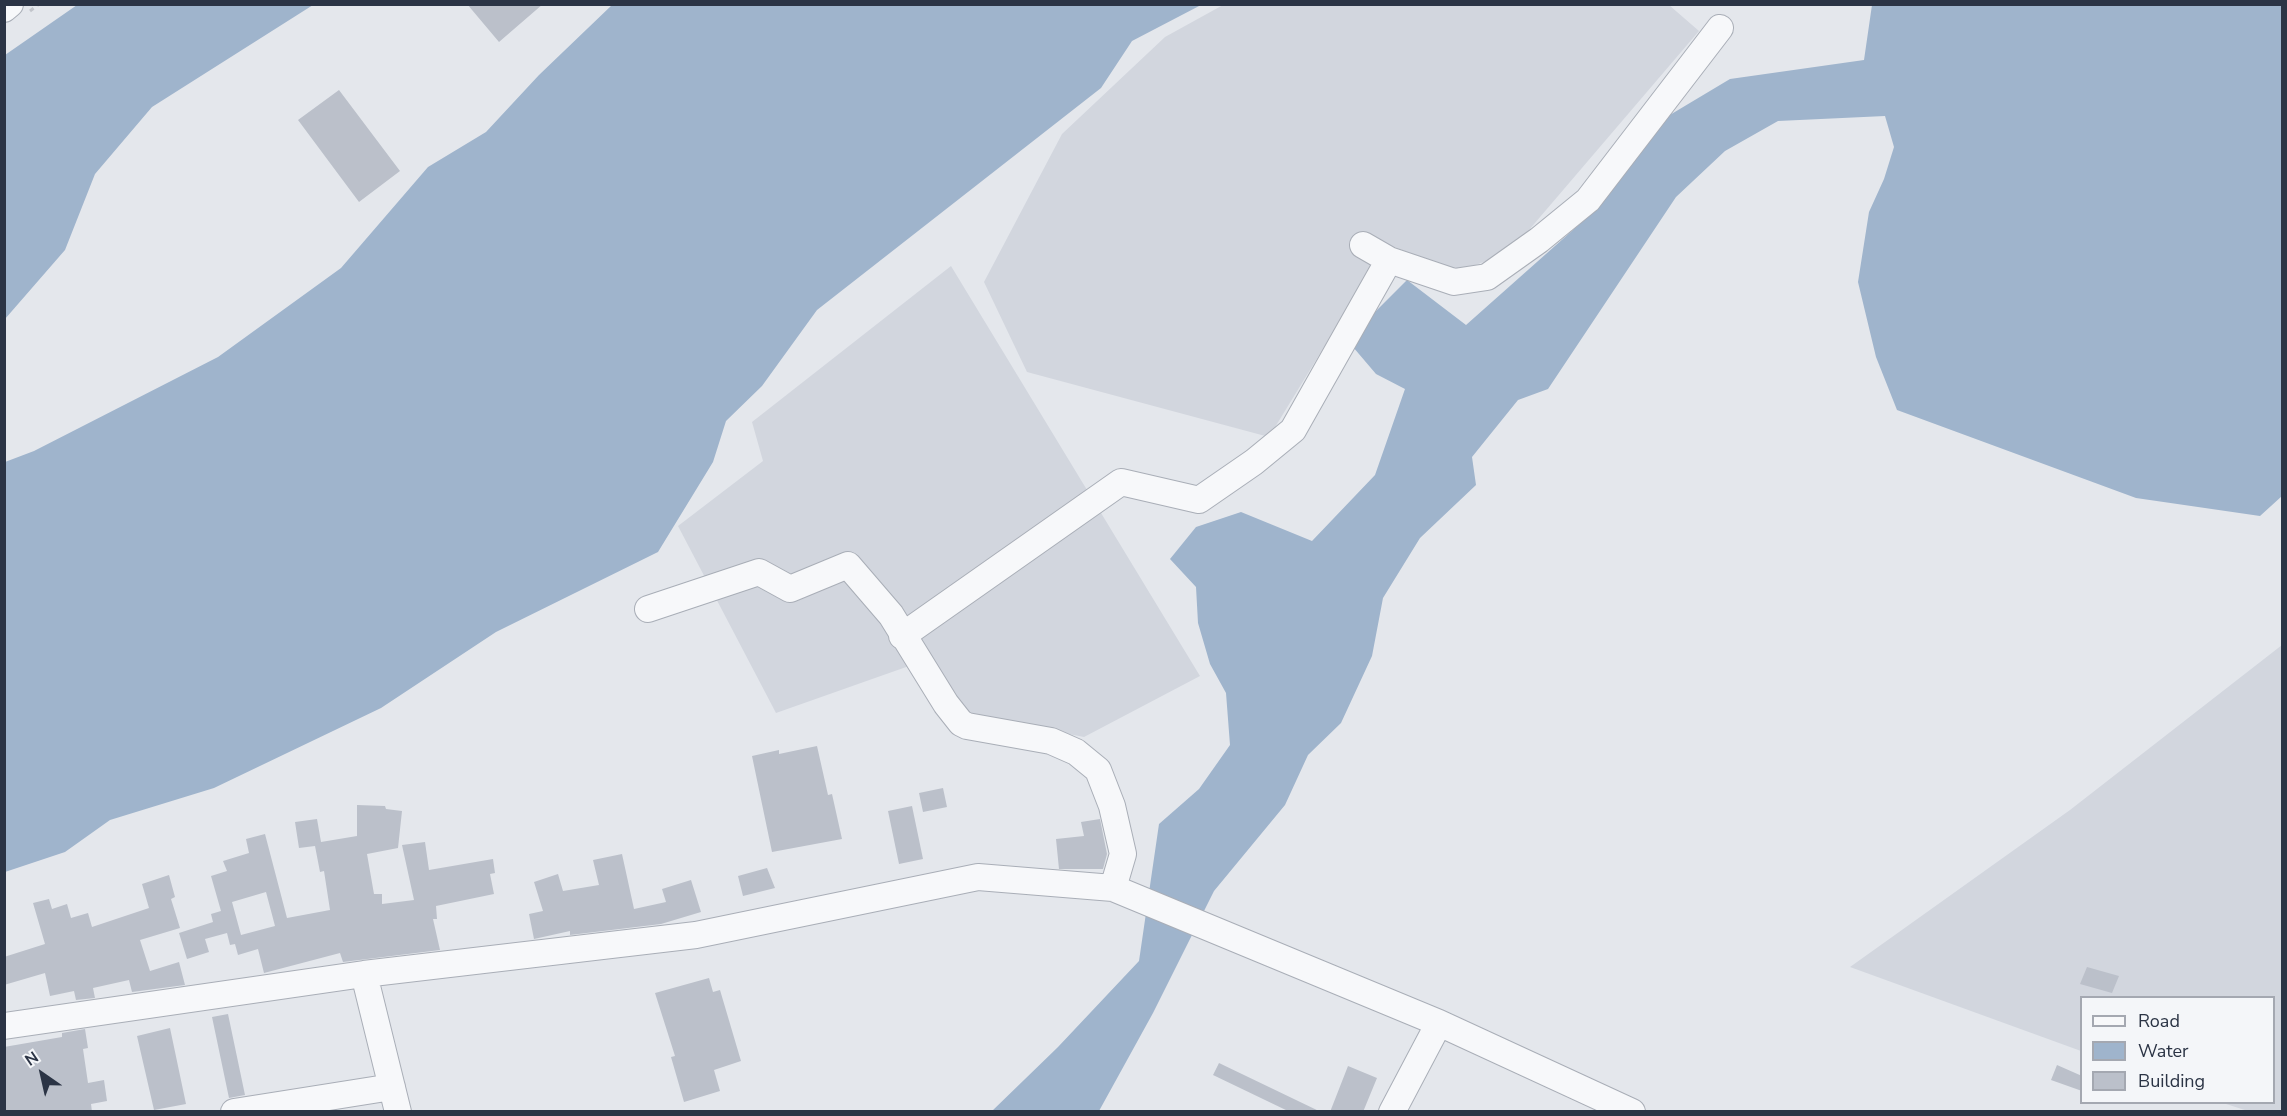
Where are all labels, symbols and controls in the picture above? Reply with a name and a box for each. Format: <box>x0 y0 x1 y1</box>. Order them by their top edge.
legend <box>2080 996 2275 1104</box>
text: Road <box>2138 1009 2180 1033</box>
text: Water <box>2138 1039 2189 1063</box>
north arrow <box>12 1044 72 1104</box>
text: N <box>21 1047 43 1072</box>
text: Building <box>2138 1069 2205 1093</box>

